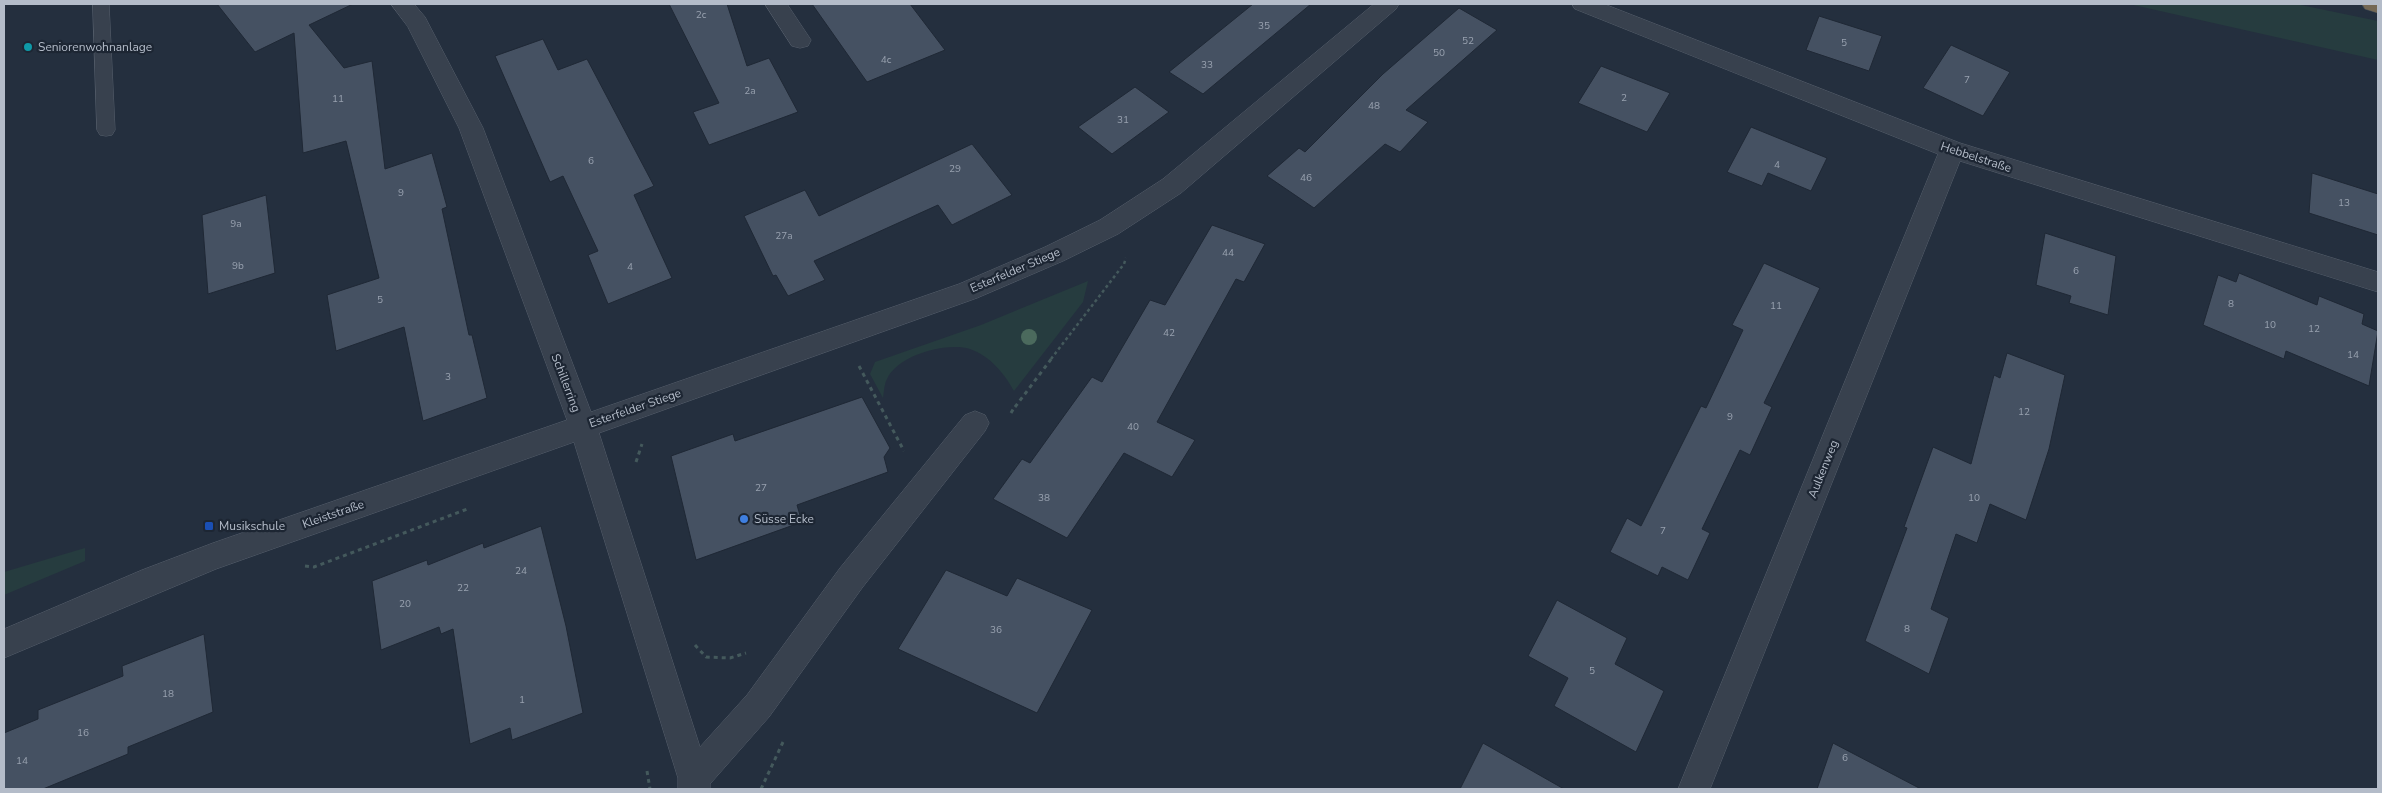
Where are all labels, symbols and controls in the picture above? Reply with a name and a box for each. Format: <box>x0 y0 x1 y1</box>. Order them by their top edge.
house number: 2c <box>696 8 707 22</box>
house number: 35 <box>1258 19 1270 33</box>
house number: 52 <box>1462 34 1474 48</box>
house number: 5 <box>1841 36 1847 50</box>
place label: Seniorenwohnanlage <box>38 39 152 55</box>
marker: Seniorenwohnanlage <box>22 41 34 53</box>
house number: 50 <box>1433 46 1445 60</box>
house number: 4c <box>881 53 892 67</box>
house number: 33 <box>1201 58 1213 72</box>
house number: 7 <box>1964 73 1970 87</box>
house number: 2a <box>744 84 756 98</box>
house number: 2 <box>1621 91 1627 105</box>
house number: 11 <box>332 92 344 106</box>
house number: 48 <box>1368 99 1380 113</box>
house number: 31 <box>1117 113 1129 127</box>
street label: Hebbelstraße <box>1938 138 2014 176</box>
house number: 6 <box>588 154 594 168</box>
house number: 4 <box>1774 158 1780 172</box>
house number: 29 <box>949 162 961 176</box>
house number: 46 <box>1300 171 1312 185</box>
house number: 9 <box>398 186 404 200</box>
house number: 13 <box>2338 196 2350 210</box>
house number: 9a <box>230 217 242 231</box>
house number: 27a <box>775 229 793 243</box>
street label: Esterfelder Stiege <box>968 244 1062 296</box>
house number: 44 <box>1222 246 1234 260</box>
house number: 9b <box>232 259 244 273</box>
house number: 4 <box>627 260 633 274</box>
house number: 6 <box>2073 264 2079 278</box>
house number: 5 <box>377 293 383 307</box>
house number: 8 <box>2228 297 2234 311</box>
house number: 11 <box>1770 299 1782 313</box>
house number: 10 <box>2264 318 2276 332</box>
house number: 12 <box>2308 322 2320 336</box>
house number: 42 <box>1163 326 1175 340</box>
house number: 14 <box>2347 348 2359 362</box>
street label: Schillerring <box>548 352 584 414</box>
house number: 3 <box>445 370 451 384</box>
street label: Esterfelder Stiege <box>587 385 683 431</box>
house number: 12 <box>2018 405 2030 419</box>
house number: 9 <box>1727 410 1733 424</box>
house number: 40 <box>1127 420 1139 434</box>
street label: Aulkenweg <box>1804 438 1842 500</box>
house number: 27 <box>755 481 767 495</box>
house number: 38 <box>1038 491 1050 505</box>
house number: 10 <box>1968 491 1980 505</box>
street label: Kleiststraße <box>300 496 366 532</box>
place label: Süsse Ecke <box>754 511 814 527</box>
marker: Süsse Ecke <box>738 513 750 525</box>
place label: Musikschule <box>219 518 285 534</box>
marker: Musikschule <box>203 520 215 532</box>
house number: 7 <box>1660 524 1666 538</box>
house number: 24 <box>515 564 527 578</box>
house number: 22 <box>457 581 469 595</box>
house number: 20 <box>399 597 411 611</box>
house number: 8 <box>1904 622 1910 636</box>
house number: 36 <box>990 623 1002 637</box>
house number: 5 <box>1589 664 1595 678</box>
house number: 18 <box>162 687 174 701</box>
house number: 1 <box>519 693 525 707</box>
house number: 16 <box>77 726 89 740</box>
house number: 6 <box>1842 751 1848 765</box>
house number: 14 <box>16 754 28 768</box>

